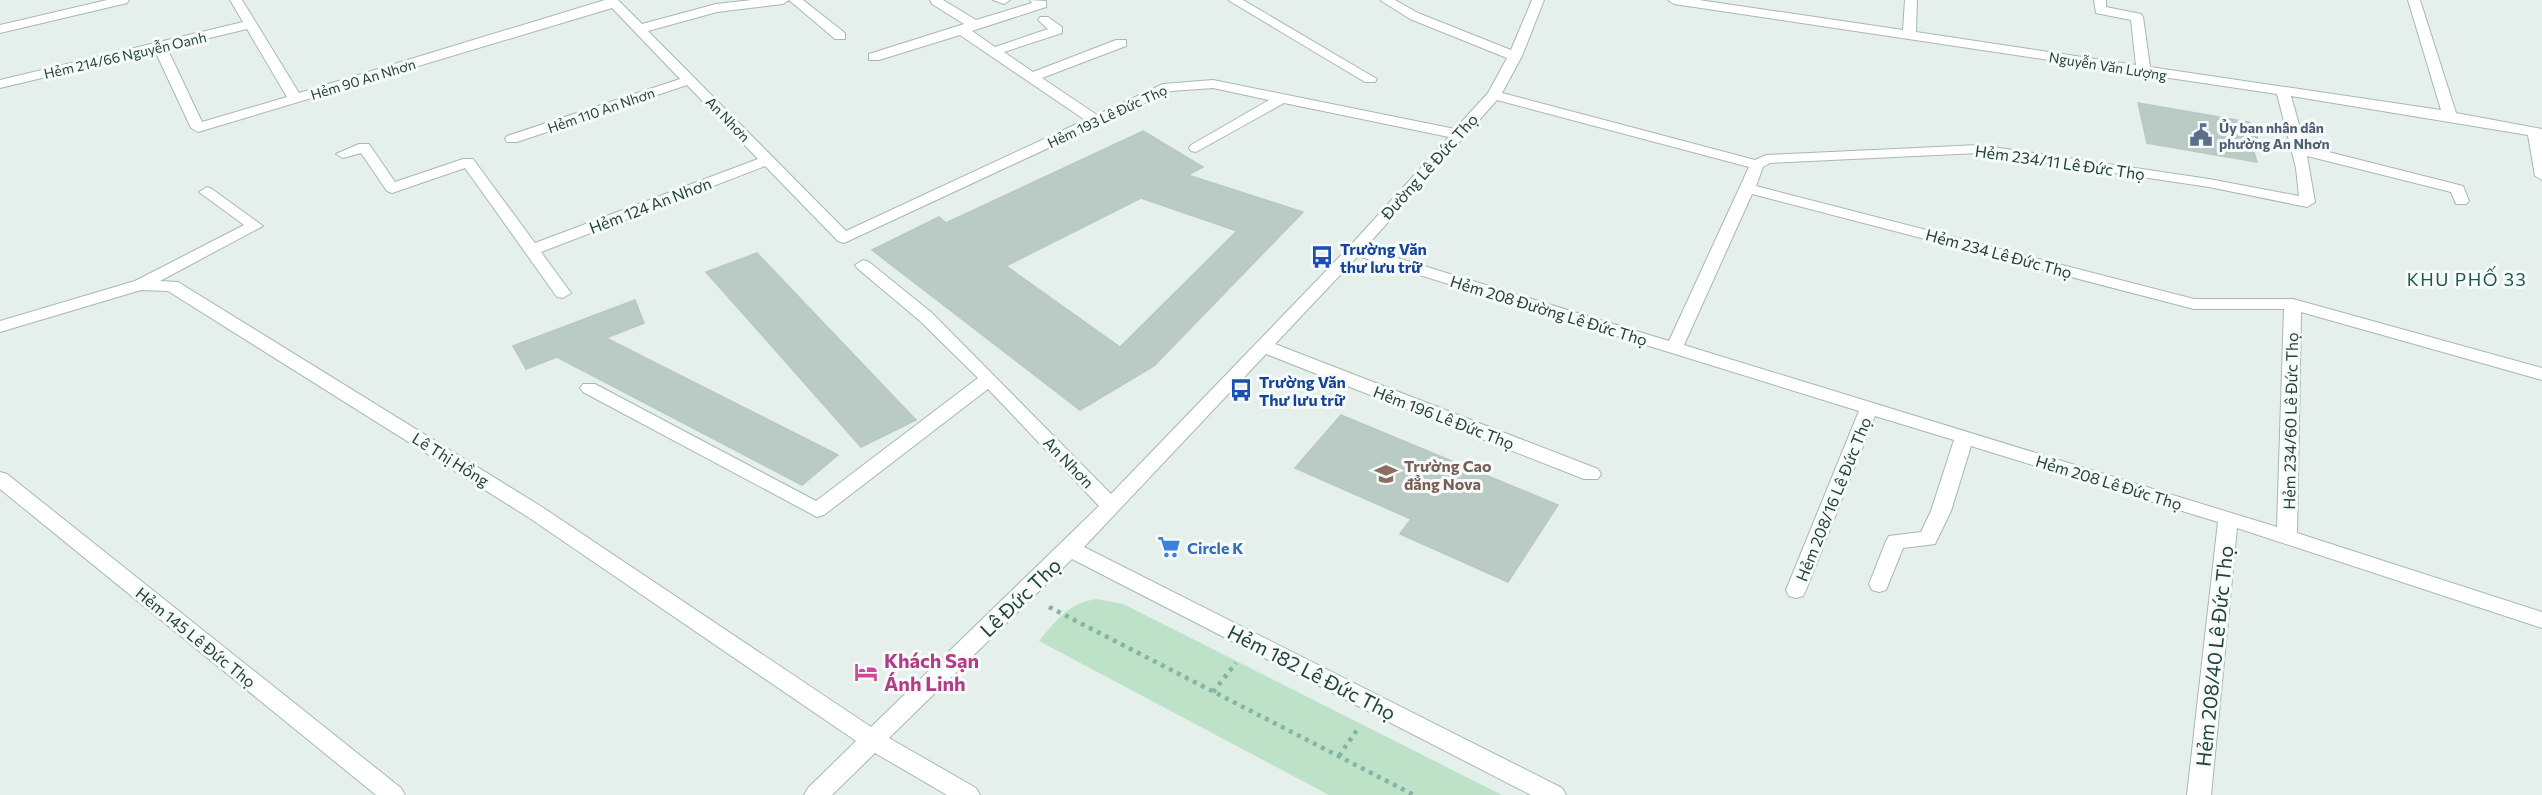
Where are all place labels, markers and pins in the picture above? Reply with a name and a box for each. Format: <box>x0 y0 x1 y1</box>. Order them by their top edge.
place label: Ủy ban nhân dân phường An Nhơn <box>2219 119 2330 152</box>
public building icon: Ủy ban nhân dân phường An Nhơn <box>2188 122 2214 148</box>
place label: Trường Văn thư lưu trữ <box>1340 239 1427 276</box>
bus stop icon: Trường Văn thư lưu trữ <box>1309 244 1335 270</box>
place label: Trường Văn Thư lưu trữ <box>1259 372 1346 409</box>
bus stop icon: Trường Văn Thư lưu trữ <box>1228 377 1254 403</box>
place label: Trường Cao đẳng Nova <box>1404 456 1492 493</box>
school or university icon: Trường Cao đẳng Nova <box>1373 461 1399 487</box>
supermarket icon: Circle K <box>1156 534 1182 560</box>
place label: Circle K <box>1187 538 1244 557</box>
place label: Khách Sạn Ánh Linh <box>884 648 979 695</box>
hotel icon: Khách Sạn Ánh Linh <box>853 659 879 685</box>

